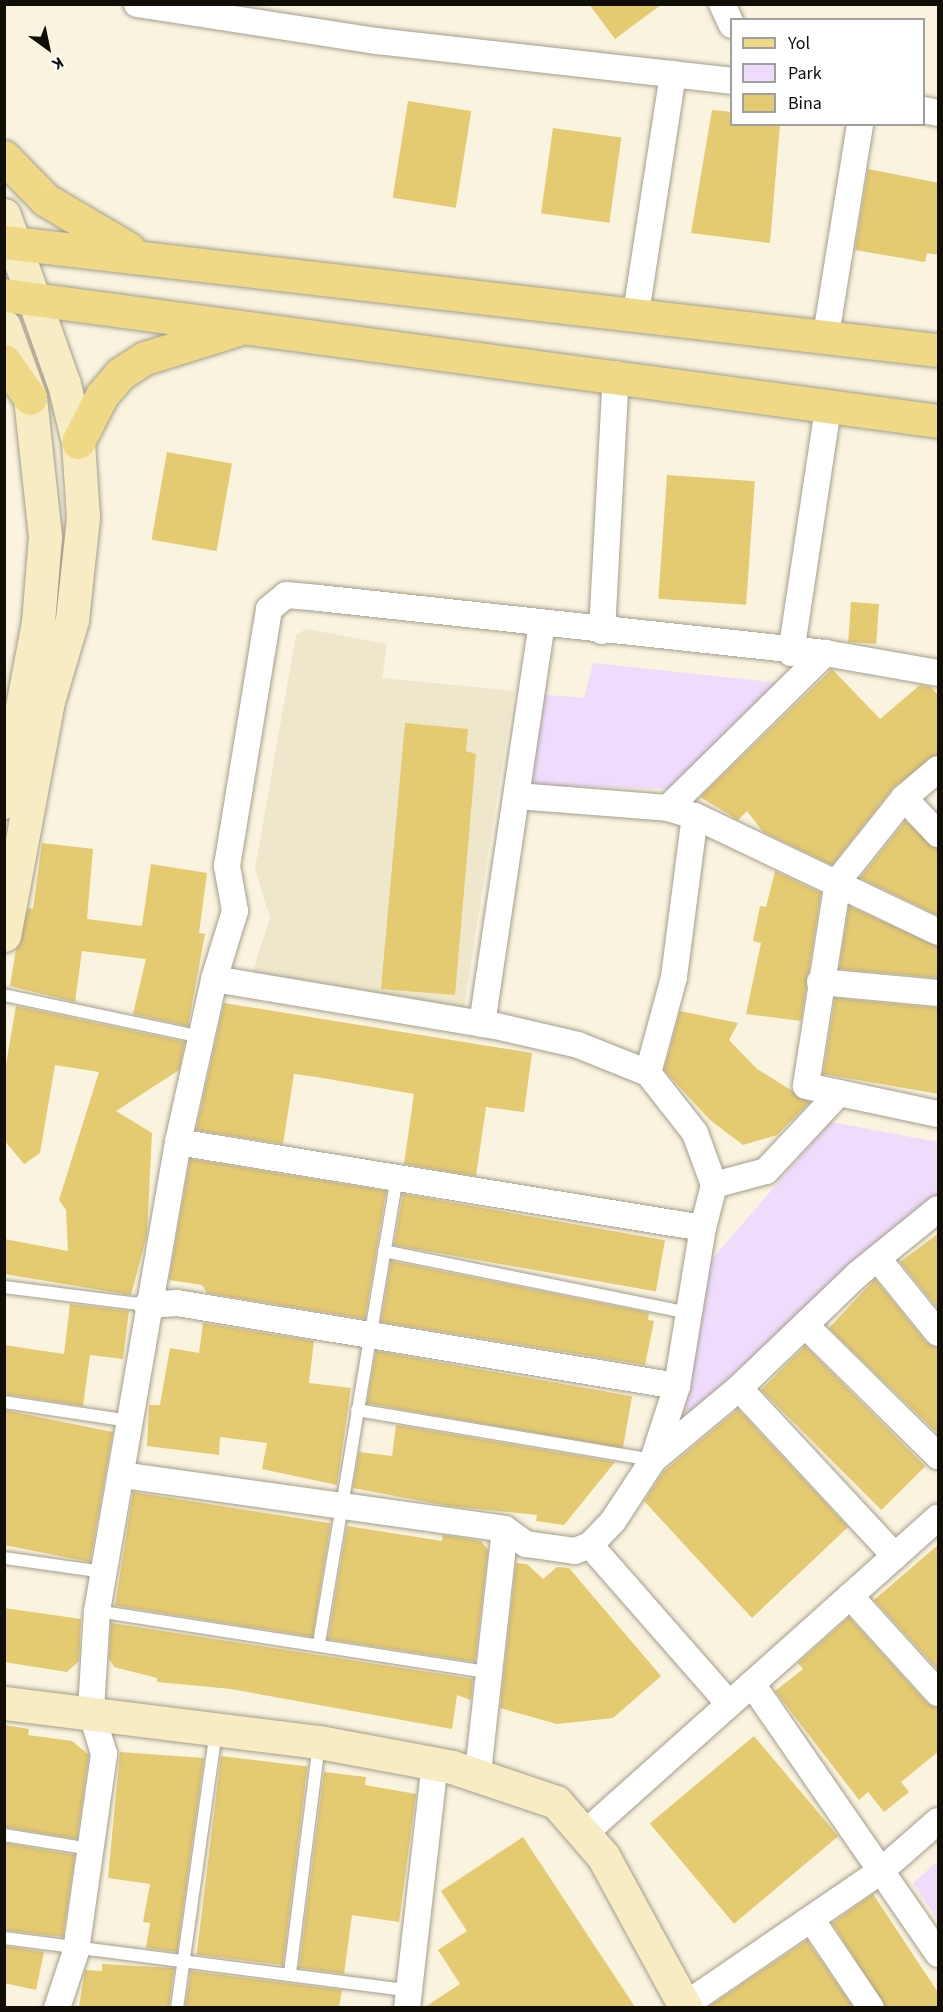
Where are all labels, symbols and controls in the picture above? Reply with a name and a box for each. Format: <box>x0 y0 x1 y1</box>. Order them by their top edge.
north arrow <box>18 18 78 78</box>
legend <box>730 18 925 126</box>
text: Yol <box>788 31 810 56</box>
text: K <box>48 51 68 75</box>
text: Park <box>788 61 822 86</box>
text: Bina <box>788 91 822 116</box>

